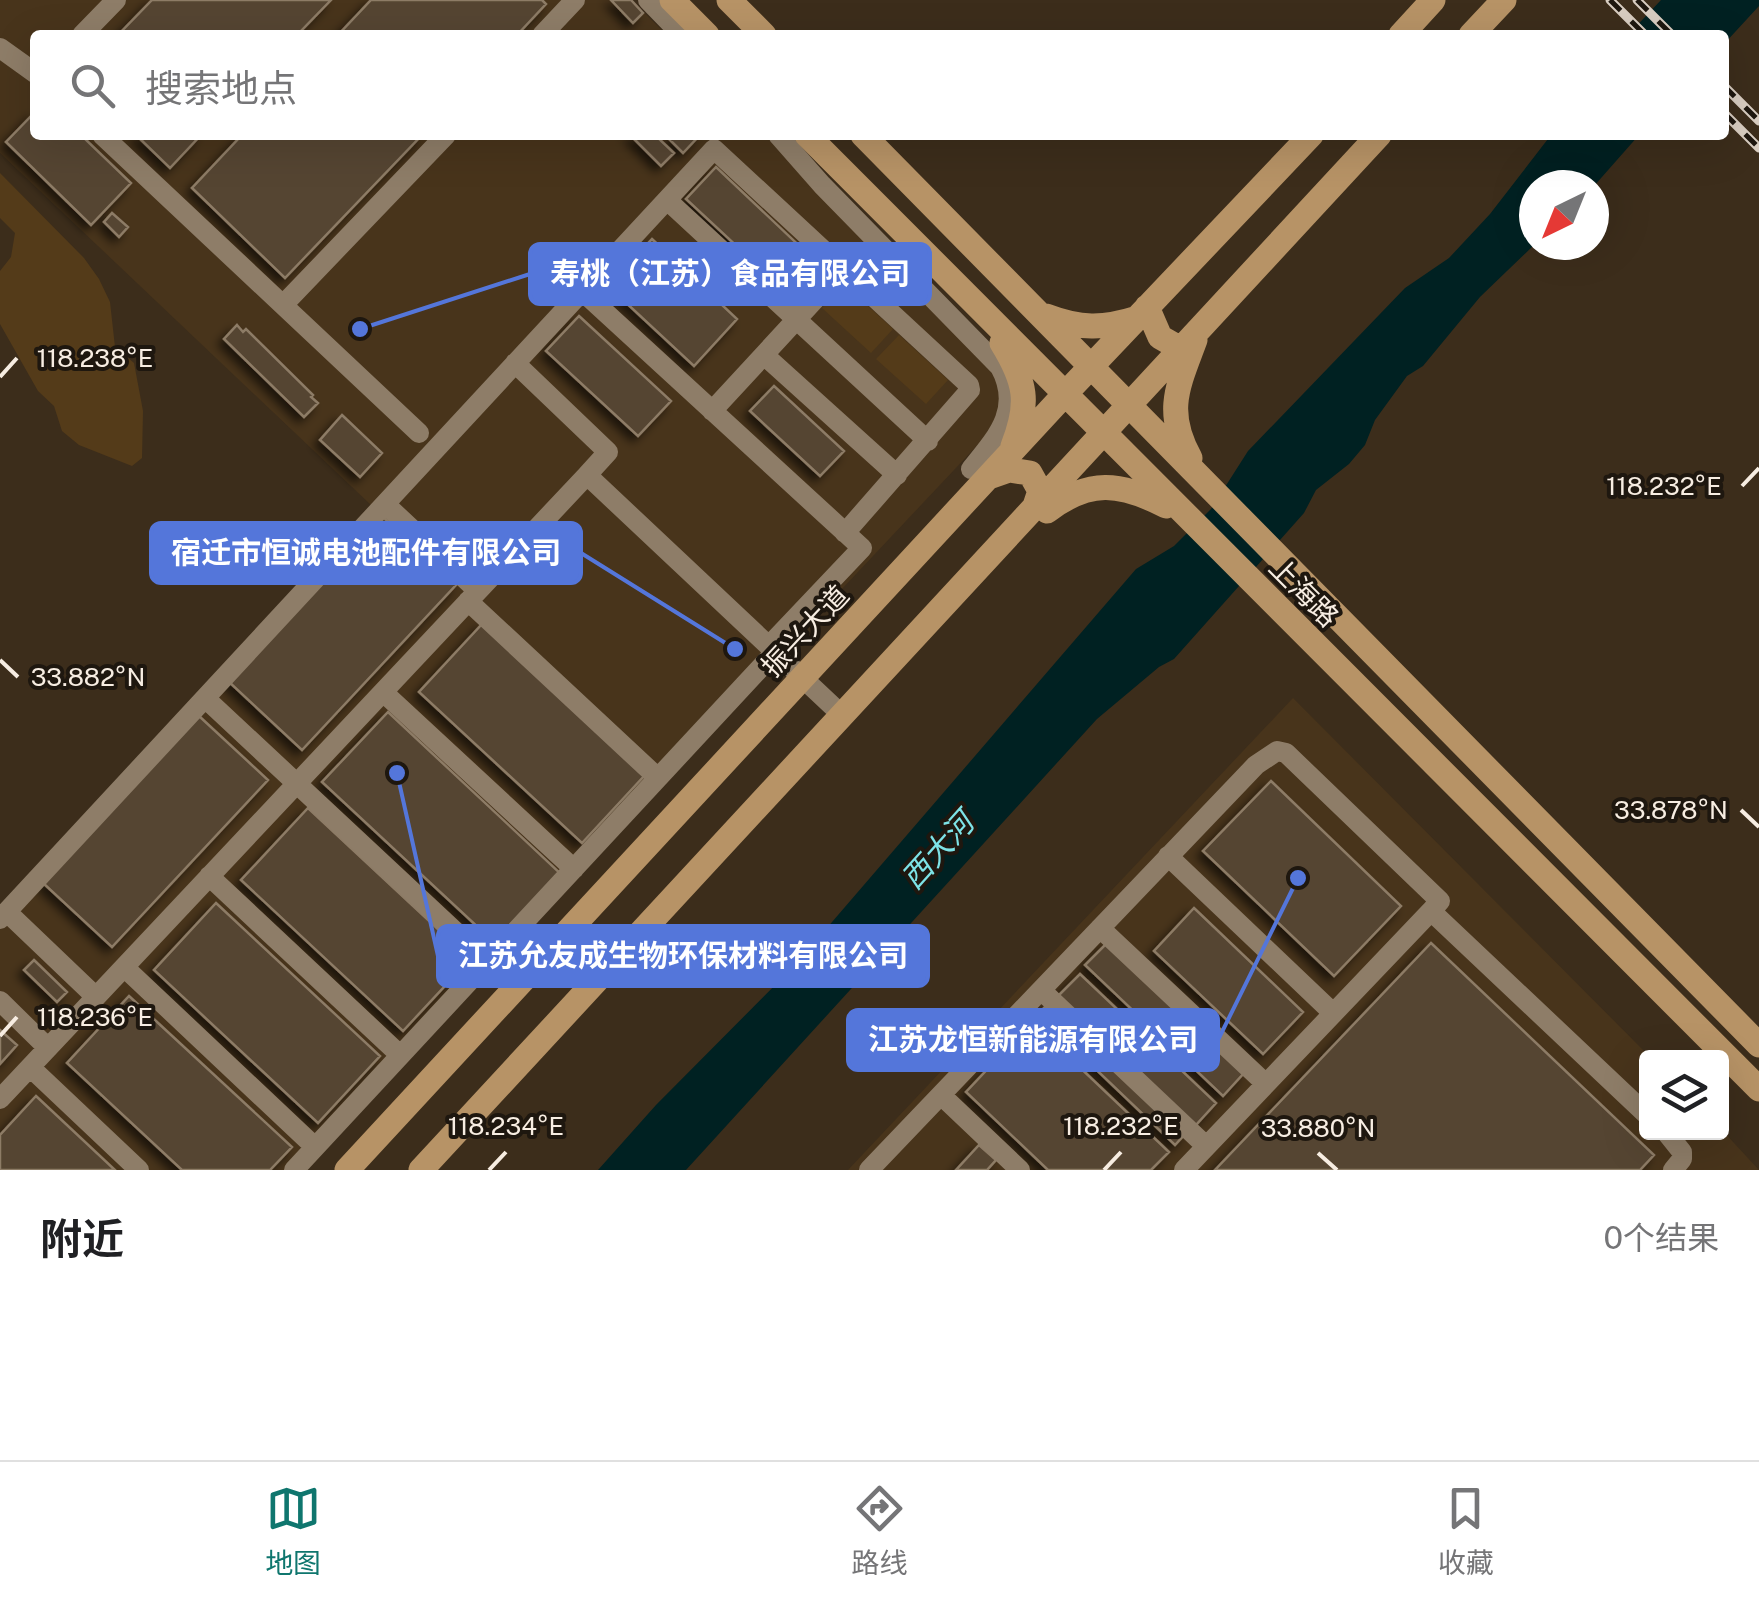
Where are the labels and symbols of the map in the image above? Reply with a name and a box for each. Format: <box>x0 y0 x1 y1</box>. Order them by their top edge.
north arrow <box>1519 170 1609 260</box>
callout: 寿桃（江苏）食品有限公司 <box>530 244 930 304</box>
text: 寿桃（江苏）食品有限公司 <box>550 255 910 291</box>
text: 118.238°E <box>37 343 153 373</box>
text: 118.232°E <box>1606 471 1722 501</box>
callout: 宿迁市恒诚电池配件有限公司 <box>151 523 581 583</box>
text: 宿迁市恒诚电池配件有限公司 <box>171 534 561 570</box>
street label: 上海路 <box>1263 550 1346 633</box>
street label: 振兴大道 <box>754 578 855 683</box>
text: 33.882°N <box>31 662 145 692</box>
text: 33.878°N <box>1614 795 1728 825</box>
water label: 西大河 <box>894 801 984 896</box>
callout: 江苏允友成生物环保材料有限公司 <box>438 926 928 986</box>
text: 江苏允友成生物环保材料有限公司 <box>458 937 908 973</box>
text: 118.236°E <box>37 1002 153 1032</box>
callout: 江苏龙恒新能源有限公司 <box>848 1010 1218 1070</box>
text: 江苏龙恒新能源有限公司 <box>868 1021 1198 1057</box>
text: 118.234°E <box>448 1111 564 1141</box>
text: 118.232°E <box>1063 1111 1179 1141</box>
text: 33.880°N <box>1261 1113 1375 1143</box>

